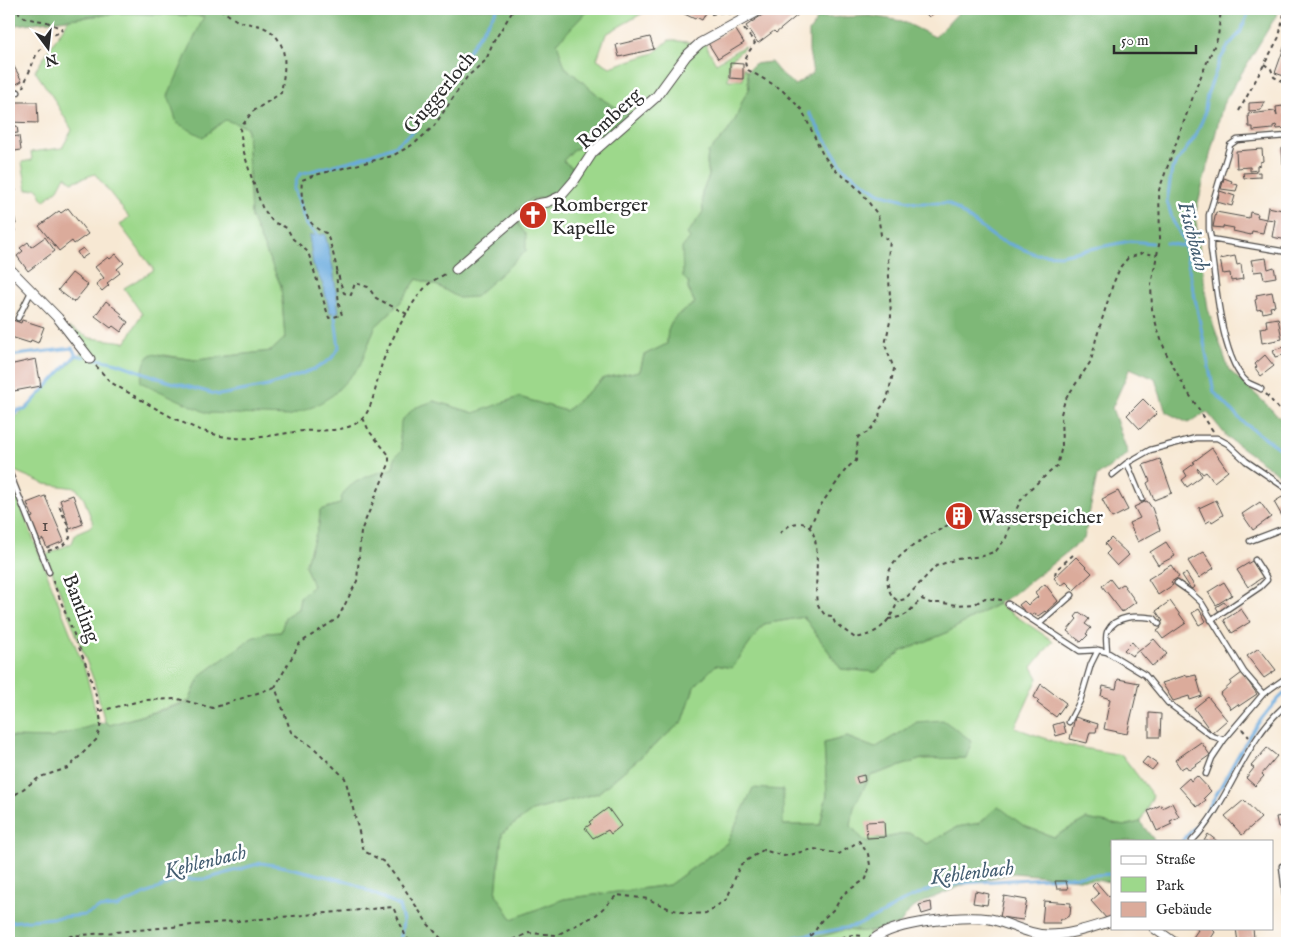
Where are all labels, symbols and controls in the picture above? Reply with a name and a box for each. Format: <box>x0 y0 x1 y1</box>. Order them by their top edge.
north arrow <box>22 22 72 72</box>
scale bar <box>1114 22 1196 54</box>
text: 50 m <box>1121 31 1149 50</box>
street label: Guggerloch <box>398 46 482 139</box>
text: N <box>43 49 60 70</box>
street label: Romberg <box>572 82 648 155</box>
place label: Romberger Kapelle <box>552 193 649 241</box>
water label: Fischbach <box>1170 198 1215 275</box>
church icon: Romberger Kapelle <box>518 200 548 230</box>
building icon: Wasserspeicher <box>944 501 974 531</box>
place label: Wasserspeicher <box>978 505 1104 530</box>
house number: 1 <box>42 515 48 538</box>
street label: Bantling <box>56 571 106 648</box>
water label: Kehlenbach <box>160 839 250 886</box>
legend <box>1111 840 1274 930</box>
text: Straße <box>1156 850 1196 869</box>
water label: Kehlenbach <box>928 855 1016 892</box>
text: Park <box>1156 876 1186 895</box>
text: Gebäude <box>1156 900 1212 919</box>

